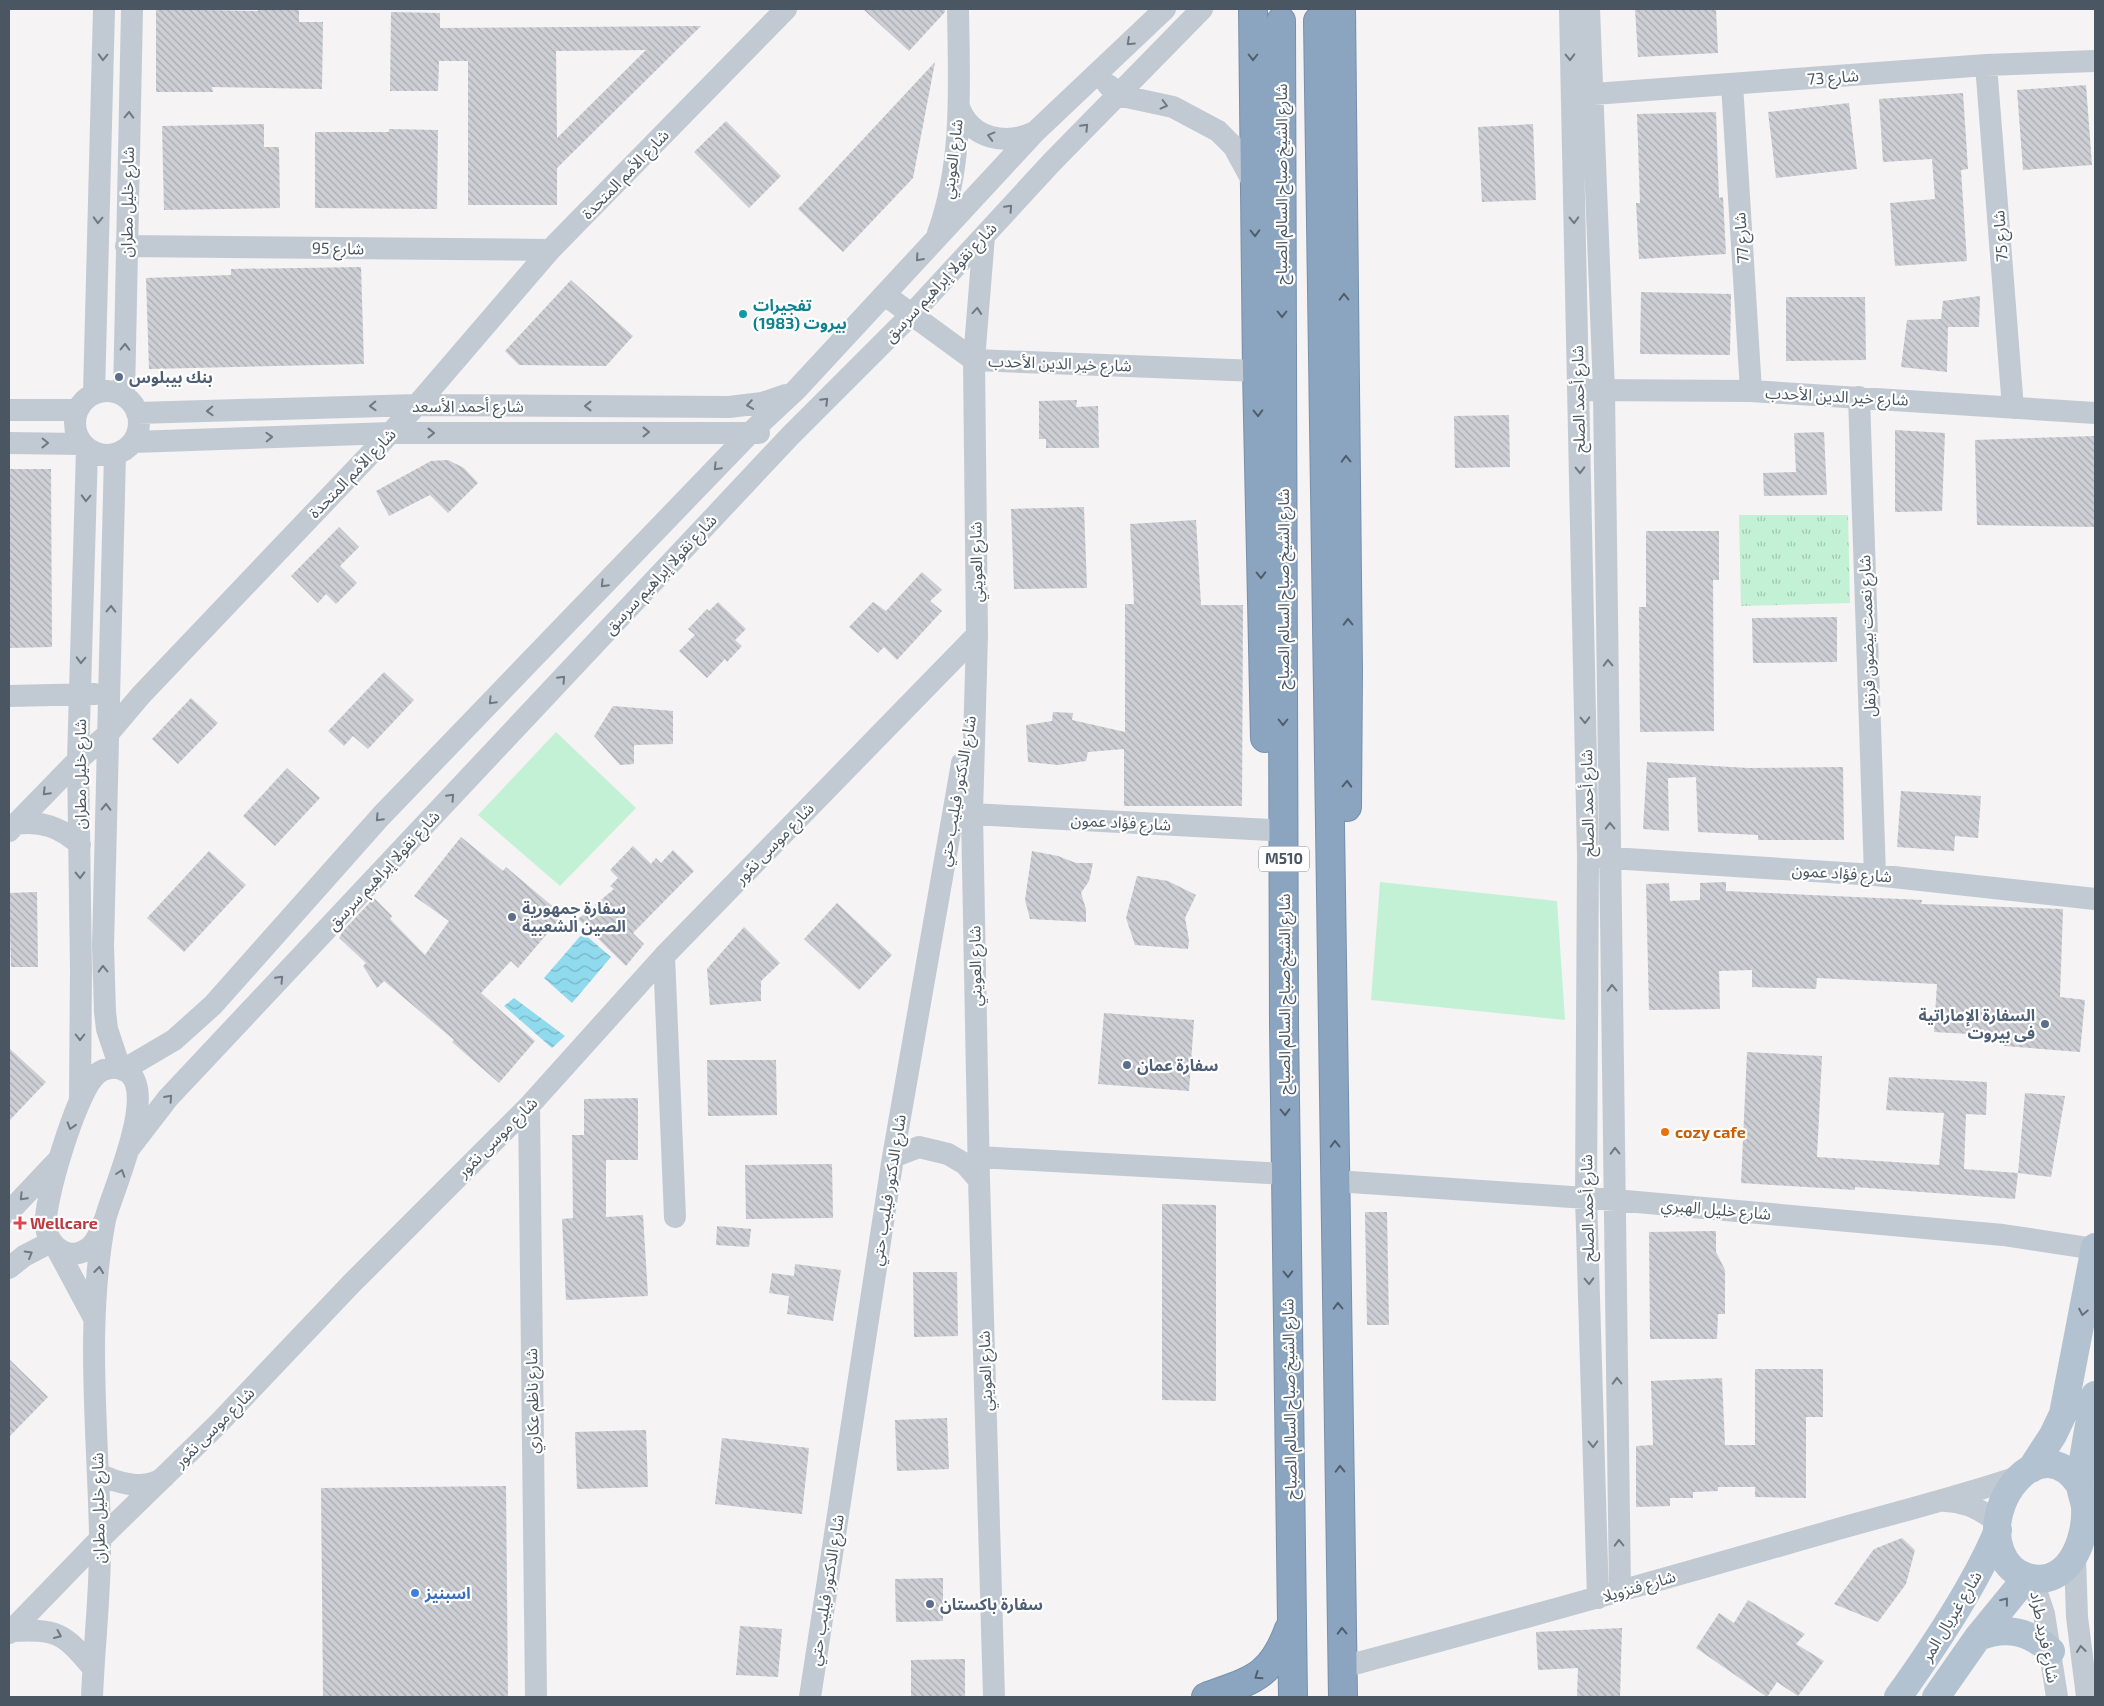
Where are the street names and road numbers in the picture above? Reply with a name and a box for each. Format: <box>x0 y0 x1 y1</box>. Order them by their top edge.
street label: شارع 73 <box>1806 65 1860 92</box>
street label: شارع الشيخ صباح السالم الصباح <box>1271 83 1294 285</box>
street label: شارع العويني <box>937 118 970 201</box>
street label: شارع الأمم المتحدة <box>577 125 675 225</box>
street label: شارع خليل مطران <box>116 147 141 258</box>
street label: شارع 75 <box>1988 209 2015 262</box>
street label: شارع 77 <box>1729 212 1756 264</box>
street label: شارع نقولا إبراهيم سرسق <box>879 218 1003 348</box>
street label: شارع 95 <box>312 238 364 261</box>
street label: شارع أحمد الصلح <box>1567 345 1592 453</box>
street label: شارع خير الدين الأحدب <box>988 351 1132 378</box>
street label: شارع خير الدين الأحدب <box>1765 382 1909 413</box>
street label: شارع أحمد الأسعد <box>412 396 524 419</box>
street label: شارع الأمم المتحدة <box>304 424 402 524</box>
street label: شارع الشيخ صباح السالم الصباح <box>1273 488 1296 690</box>
street label: شارع نقولا إبراهيم سرسق <box>599 510 723 640</box>
street label: شارع العويني <box>965 521 990 602</box>
street label: شارع نعمت بيضون قرنفل <box>1854 555 1883 717</box>
street label: شارع الدكتور فيليب حتي <box>934 714 983 869</box>
street label: شارع خليل مطران <box>70 719 93 829</box>
street label: شارع أحمد الصلح <box>1576 749 1601 857</box>
street label: شارع موسى نمّور <box>729 798 820 891</box>
street label: شارع نقولا إبراهيم سرسق <box>322 806 446 936</box>
street label: شارع فؤاد عمون <box>1070 809 1172 838</box>
road number: M510 <box>1259 846 1309 872</box>
street label: شارع فؤاد عمون <box>1791 860 1893 889</box>
street label: شارع الشيخ صباح السالم الصباح <box>1274 893 1297 1095</box>
street label: شارع العويني <box>964 925 989 1006</box>
street label: شارع موسى نمّور <box>452 1093 544 1184</box>
street label: شارع الدكتور فيليب حتي <box>866 1113 913 1268</box>
street label: شارع أحمد الصلح <box>1576 1154 1601 1262</box>
street label: شارع خليل الهبري <box>1660 1194 1772 1227</box>
street label: شارع الشيخ صباح السالم الصباح <box>1277 1298 1304 1500</box>
street label: شارع العويني <box>974 1330 999 1412</box>
street label: شارع ناظم عكاري <box>521 1348 546 1454</box>
street label: شارع موسى نمّور <box>169 1383 261 1474</box>
street label: شارع خليل مطران <box>87 1452 112 1563</box>
street label: شارع الدكتور فيليب حتي <box>804 1513 851 1668</box>
street label: شارع فنزويلا <box>1600 1566 1679 1609</box>
street label: شارع غبريال المر <box>1916 1567 1988 1667</box>
street label: شارع فريد طراد <box>2023 1590 2064 1685</box>

